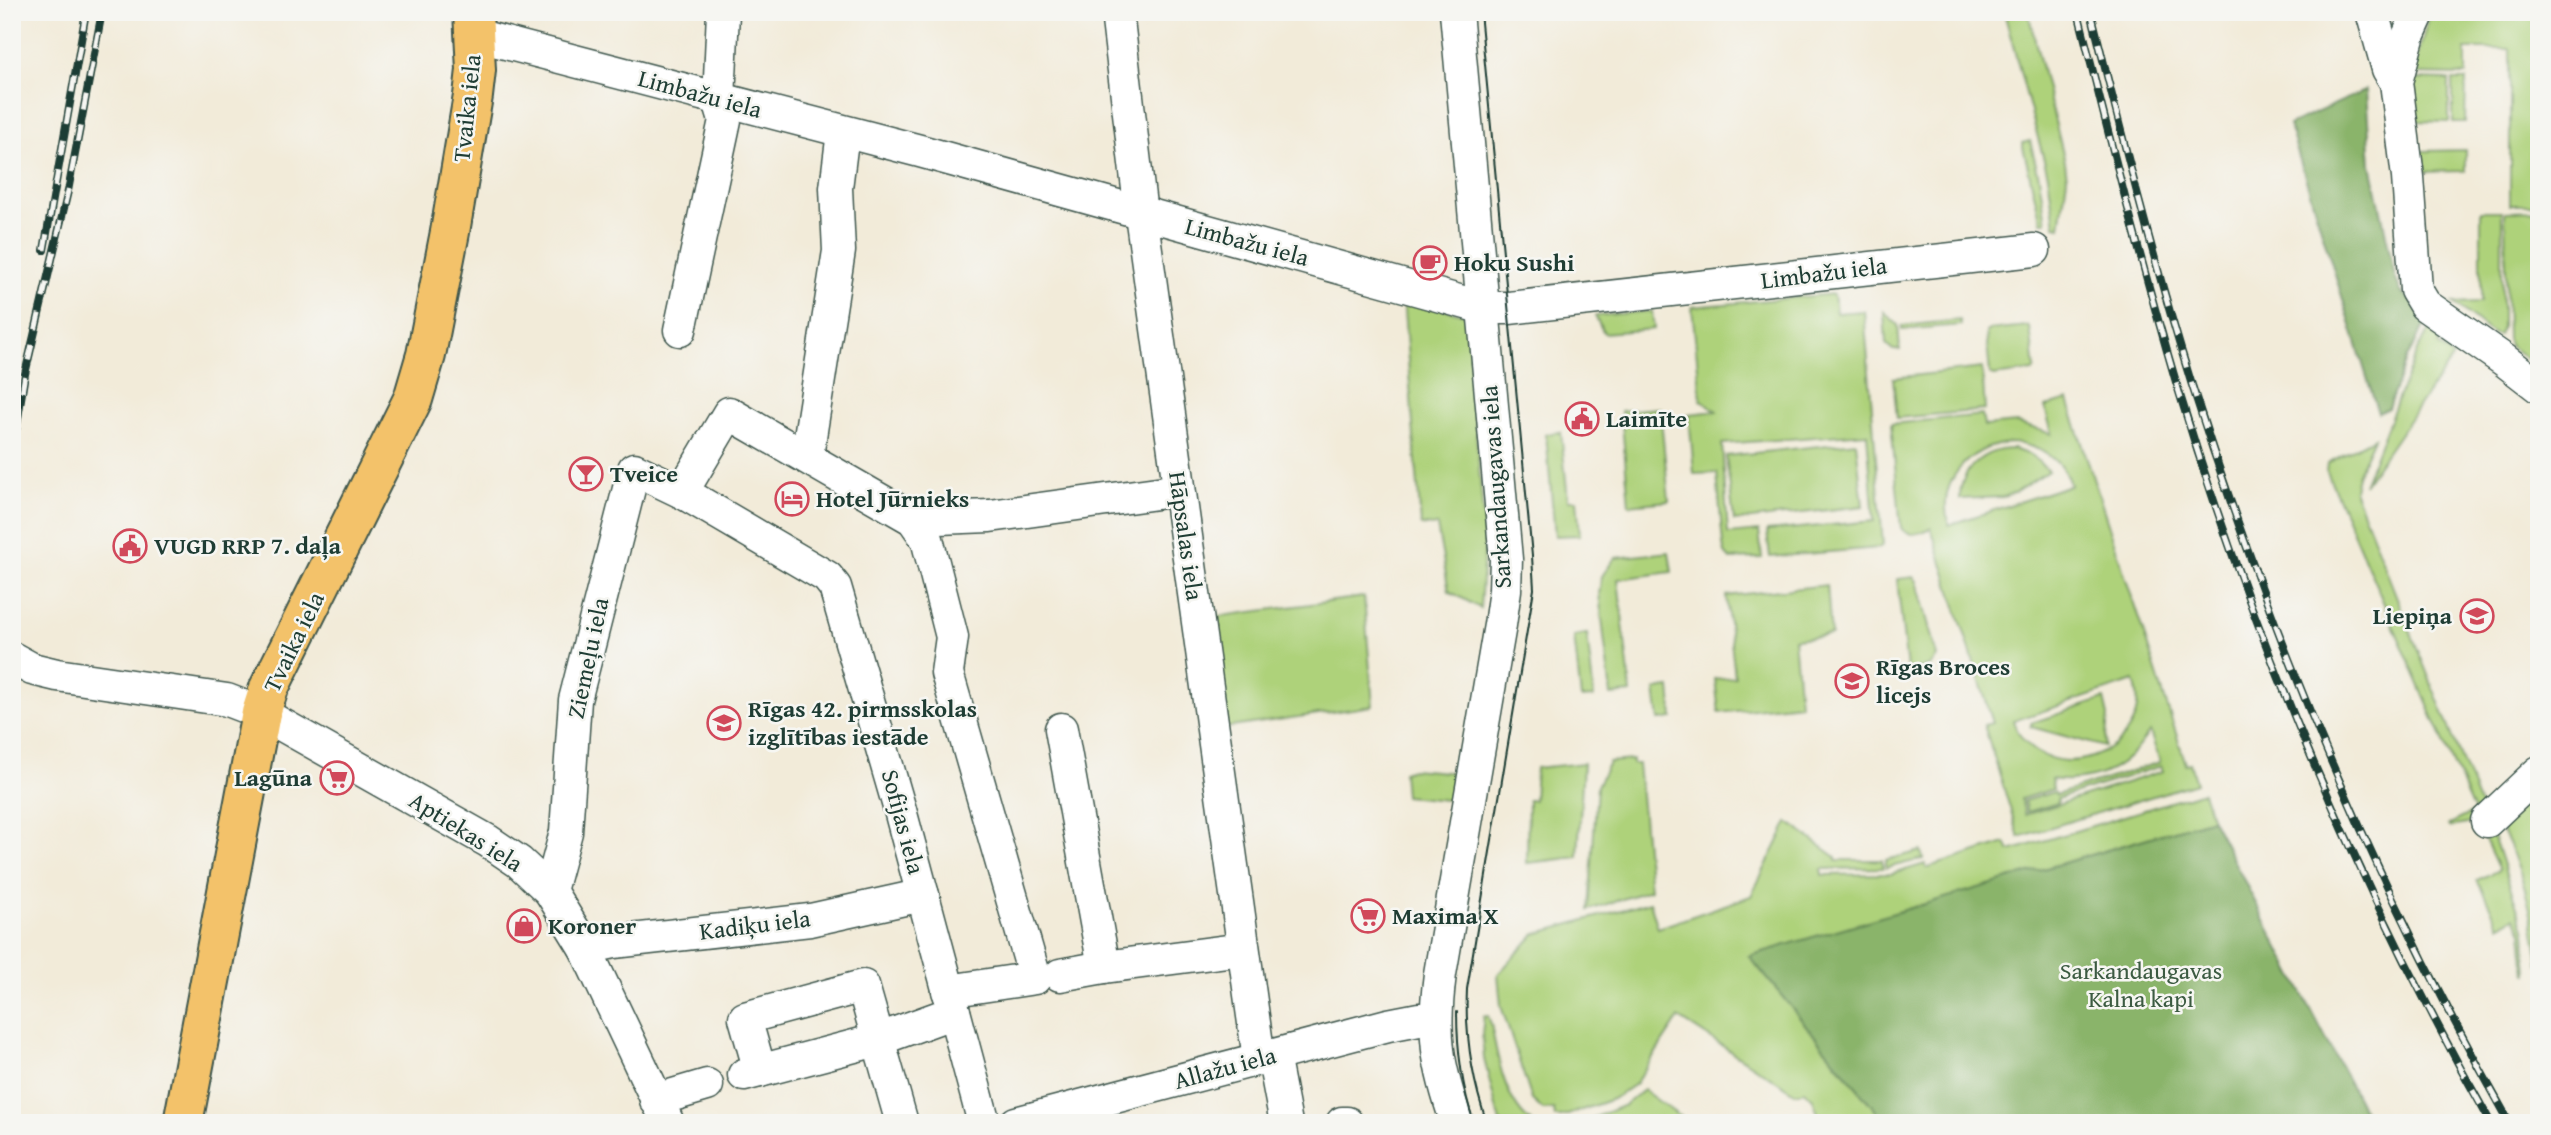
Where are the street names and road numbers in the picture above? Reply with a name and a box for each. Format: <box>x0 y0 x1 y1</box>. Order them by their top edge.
street label: Tvaika iela <box>443 52 490 163</box>
street label: Limbažu iela <box>634 60 766 127</box>
street label: Limbažu iela <box>1181 208 1313 275</box>
street label: Limbažu iela <box>1759 247 1890 298</box>
street label: Sarkandaugavas iela <box>1471 384 1520 590</box>
street label: Hāpsalas iela <box>1160 469 1213 603</box>
street label: Tvaika iela <box>254 585 333 698</box>
street label: Ziemeļu iela <box>558 594 618 722</box>
street label: Sofijas iela <box>873 766 934 879</box>
street label: Aptiekas iela <box>403 783 531 881</box>
street label: Kadiķu iela <box>697 900 813 949</box>
street label: Allažu iela <box>1170 1037 1280 1098</box>

